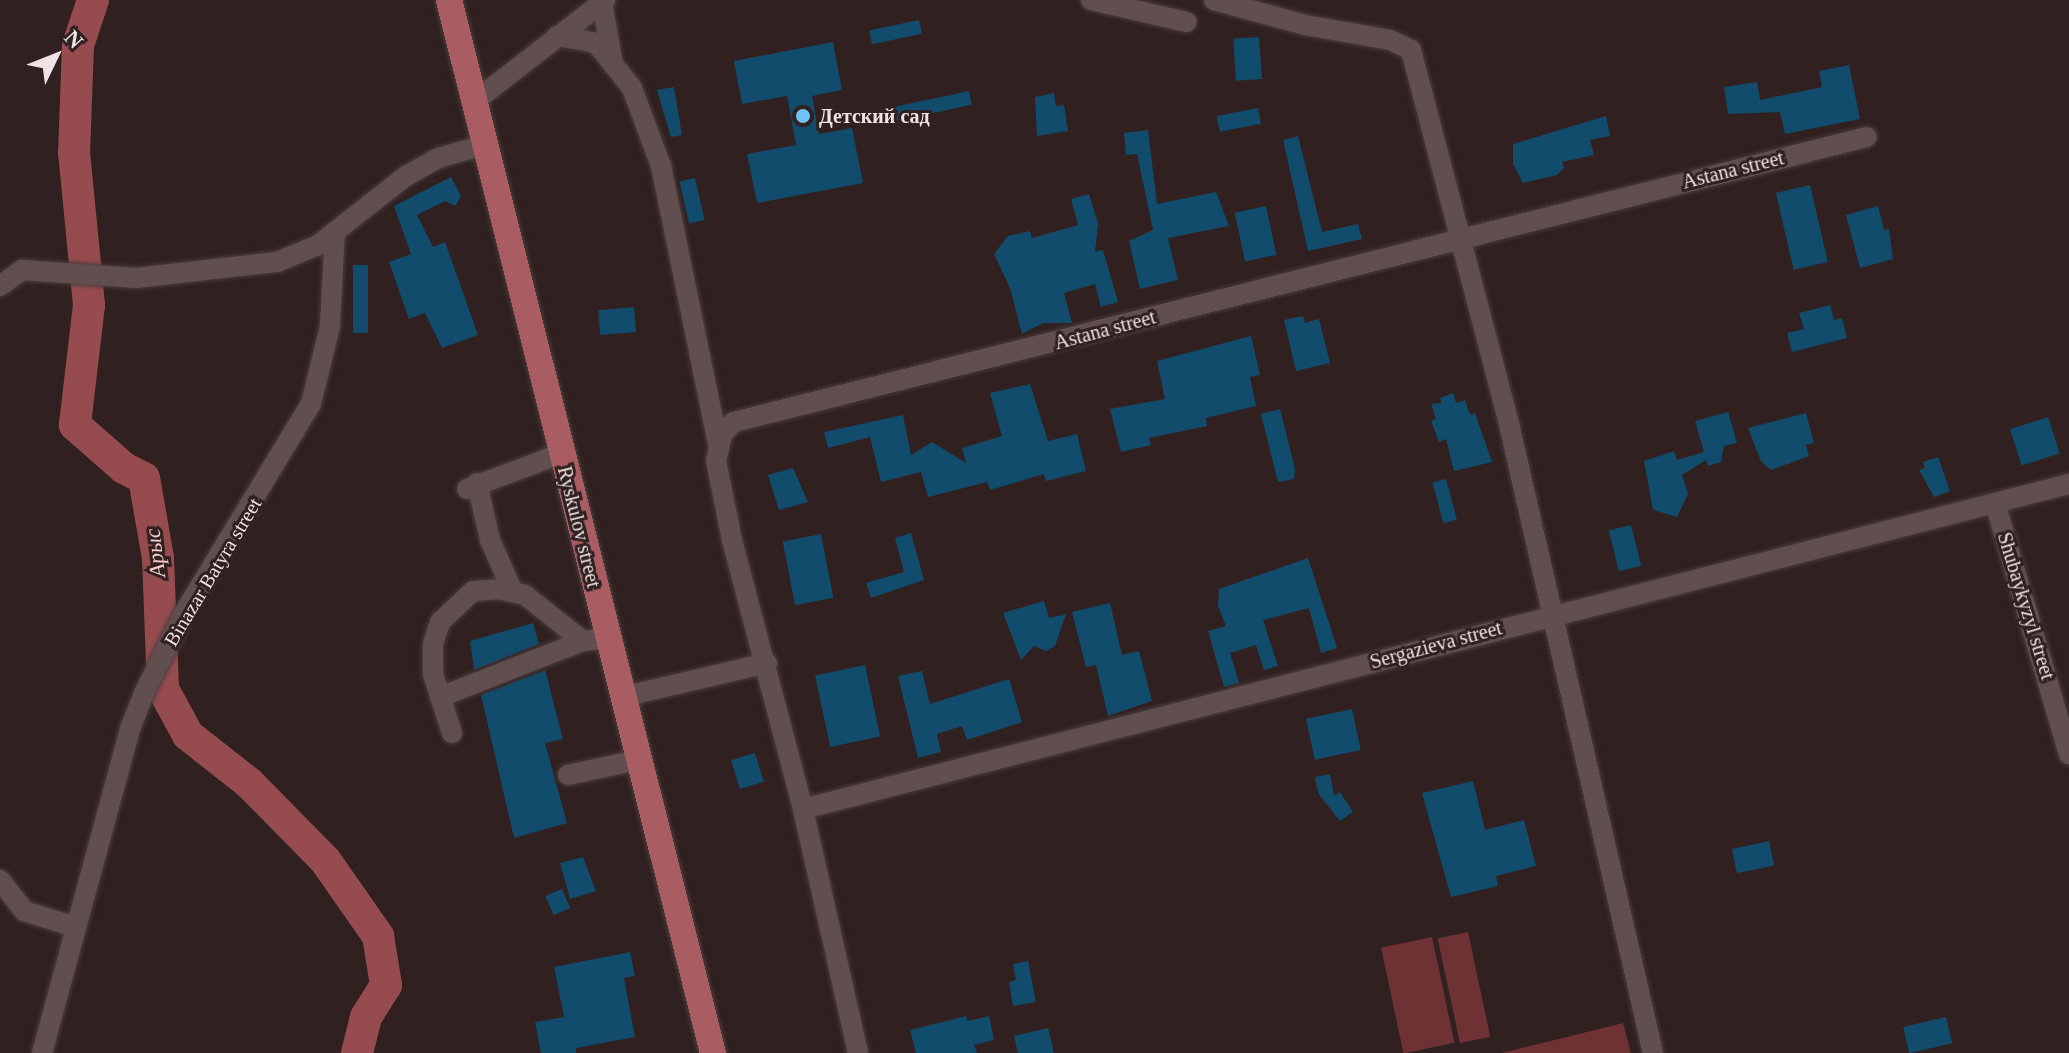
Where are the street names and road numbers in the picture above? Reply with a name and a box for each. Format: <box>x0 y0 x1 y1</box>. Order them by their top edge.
street label: Astana street <box>1680 146 1786 194</box>
street label: Astana street <box>1052 305 1158 355</box>
street label: Ryskulov street <box>552 464 606 590</box>
street label: Binazar Batyra street <box>159 493 267 651</box>
street label: Shubaykyzyl street <box>1992 529 2060 683</box>
street label: Sergazieva street <box>1367 616 1505 674</box>

